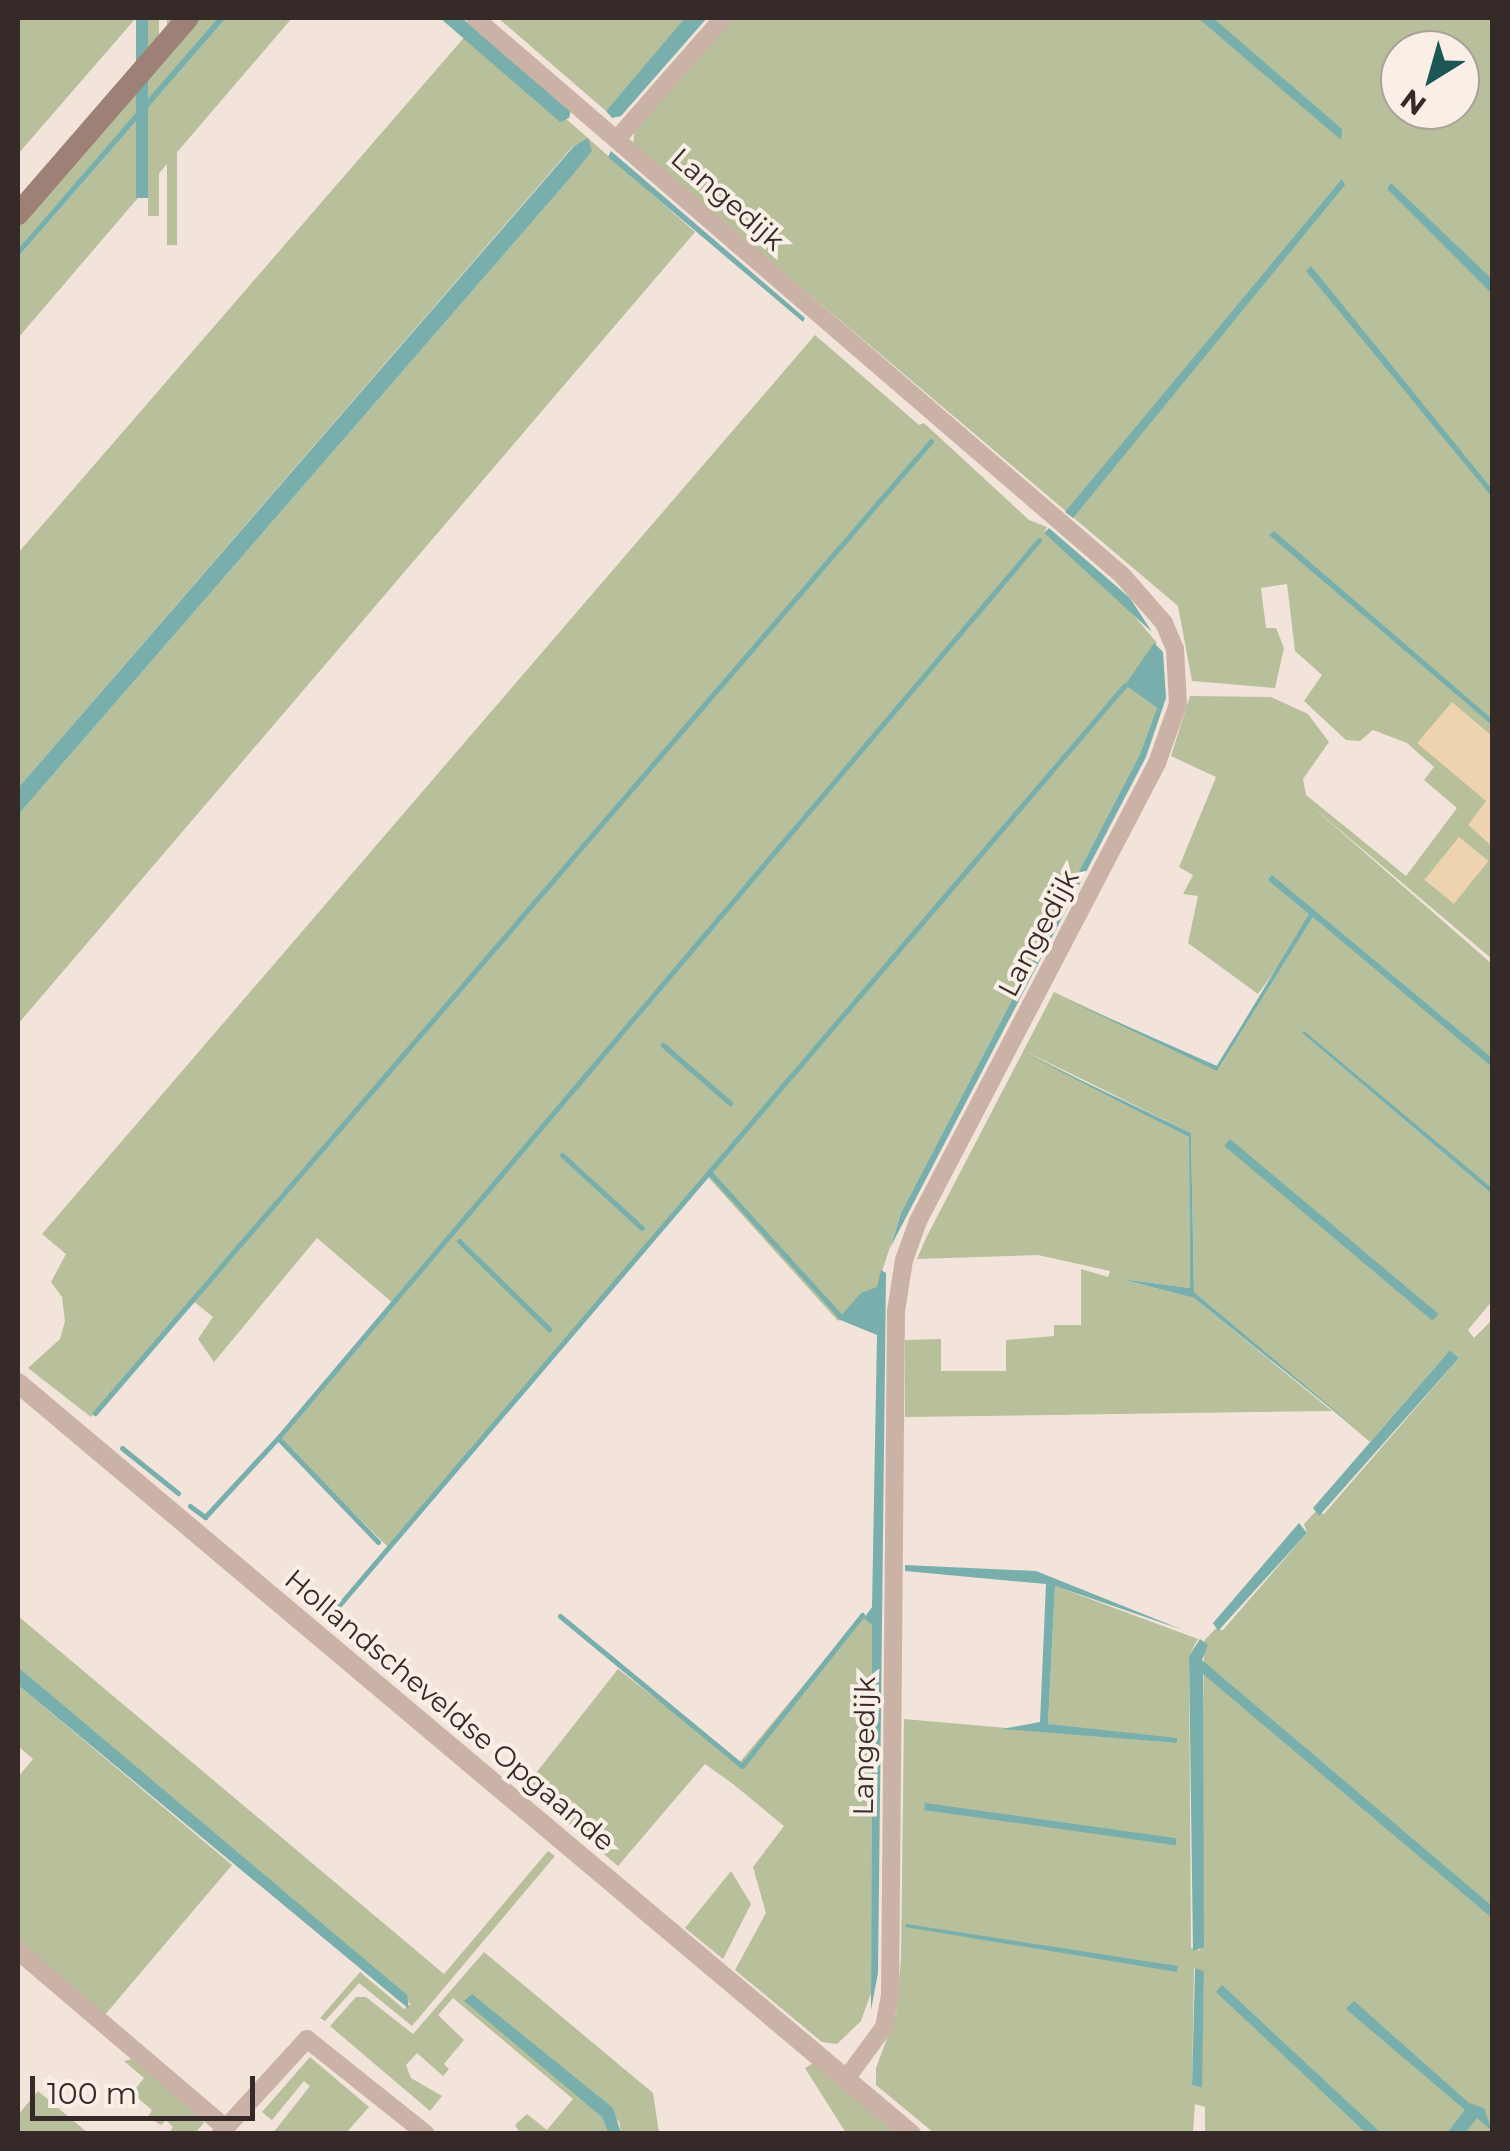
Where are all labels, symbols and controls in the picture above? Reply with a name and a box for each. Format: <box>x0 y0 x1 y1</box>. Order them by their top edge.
north arrow <box>1380 30 1480 130</box>
text: N <box>1394 82 1432 123</box>
street label: Langedijk <box>665 141 791 257</box>
street label: Langedijk <box>991 864 1085 1002</box>
street label: Hollandscheveldse Opgaande <box>278 1562 622 1858</box>
street label: Langedijk <box>846 1676 882 1816</box>
scale bar <box>35 2056 260 2118</box>
text: 100 m <box>47 2075 137 2112</box>

